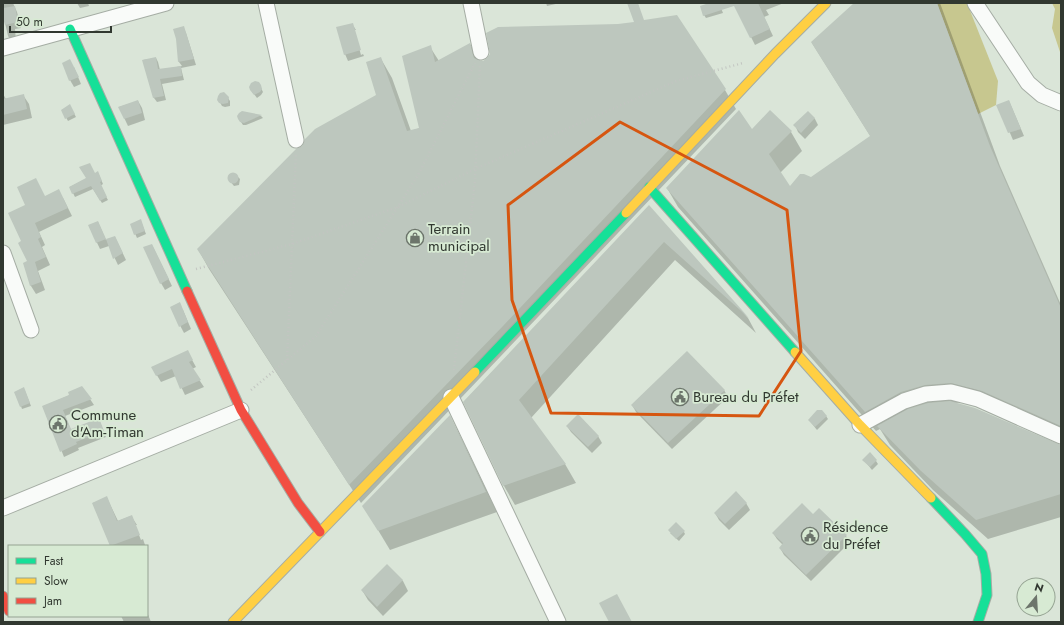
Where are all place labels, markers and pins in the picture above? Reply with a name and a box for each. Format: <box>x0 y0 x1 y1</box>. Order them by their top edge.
place label: Terrain municipal <box>428 218 490 257</box>
shop icon: Terrain municipal <box>405 228 425 248</box>
place label: Bureau du Préfet <box>693 386 799 408</box>
public building icon: Bureau du Préfet <box>670 387 690 407</box>
place label: Commune d'Am-Timan <box>71 404 144 443</box>
public building icon: Commune d'Am-Timan <box>48 414 68 434</box>
place label: Résidence du Préfet <box>823 516 888 555</box>
public building icon: Résidence du Préfet <box>800 526 820 546</box>

